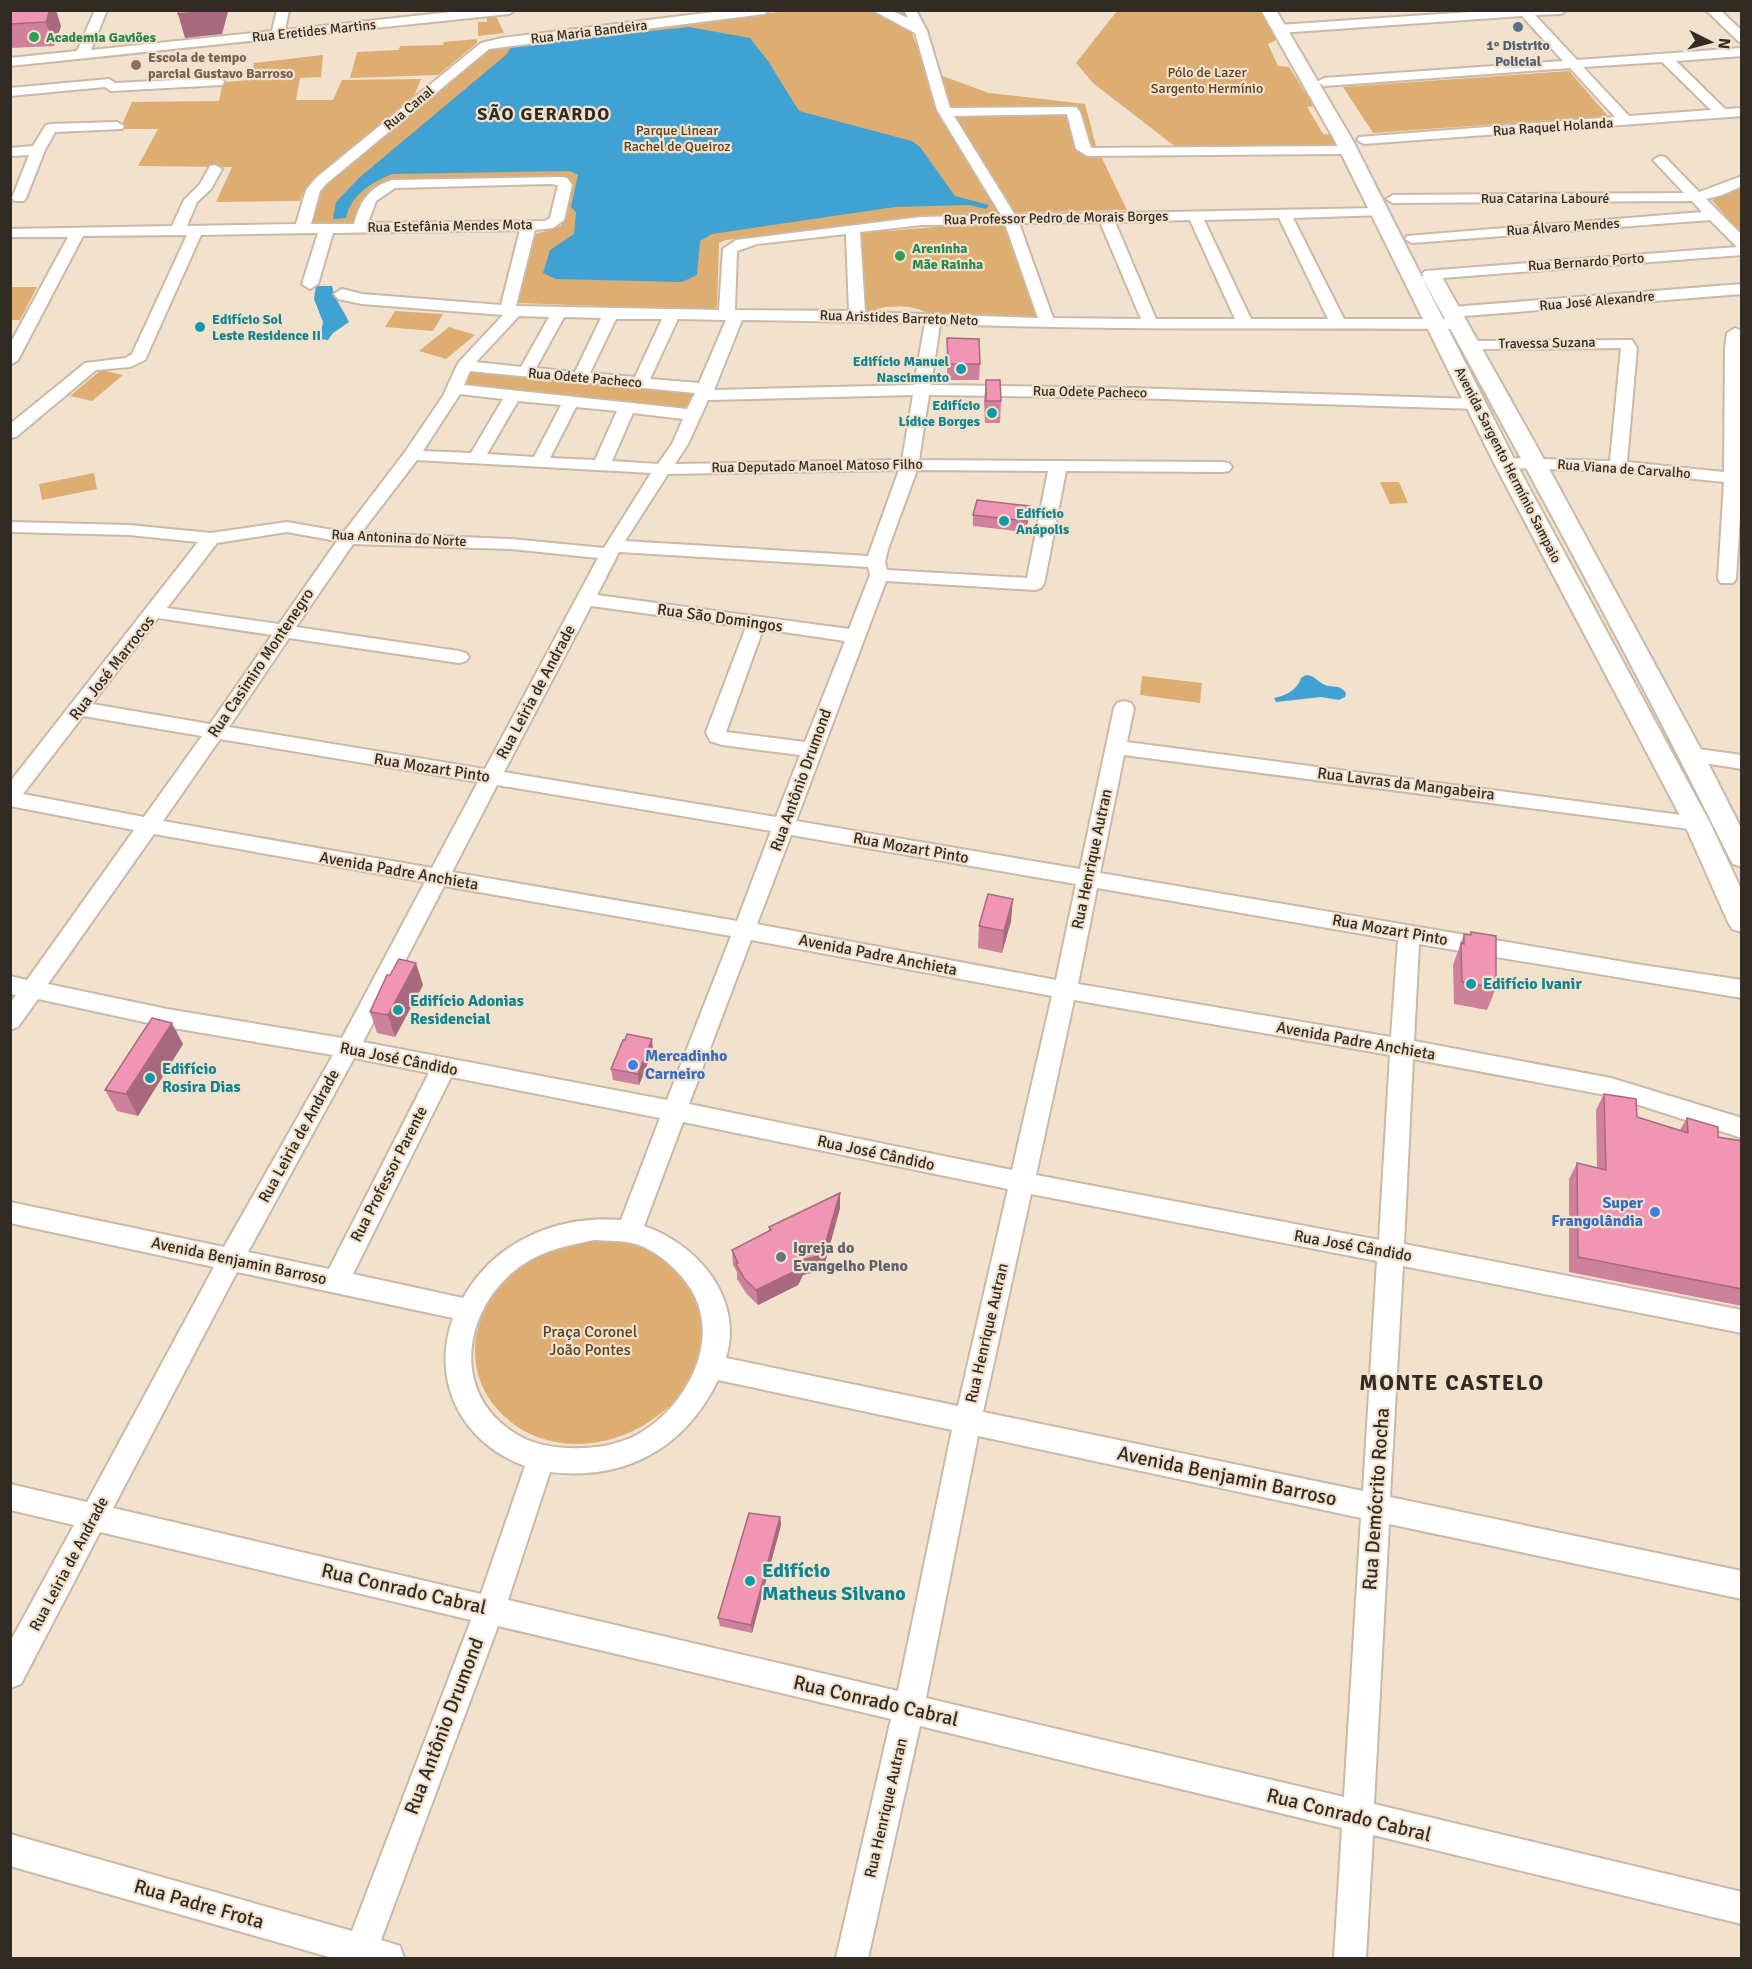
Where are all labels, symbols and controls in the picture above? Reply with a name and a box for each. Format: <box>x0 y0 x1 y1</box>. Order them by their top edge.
north arrow <box>1680 12 1740 72</box>
street label: Rua Eretides Martins <box>251 16 377 46</box>
street label: Rua Maria Bandeira <box>530 16 648 48</box>
marker: 1° Distrito Policial <box>1511 20 1525 34</box>
place label: Academia Gaviões <box>46 29 156 46</box>
marker: Academia Gaviões <box>27 30 41 44</box>
place label: 1° Distrito Policial <box>1486 37 1550 70</box>
text: N <box>1713 37 1734 50</box>
place label: Escola de tempo parcial Gustavo Barroso <box>148 49 293 82</box>
marker: Escola de tempo parcial Gustavo Barroso <box>129 58 143 72</box>
park label: Pólo de Lazer Sargento Hermínio <box>1151 64 1263 97</box>
street label: Rua Canal <box>380 82 438 134</box>
district label: SÃO GERARDO <box>477 103 611 125</box>
street label: Rua Raquel Holanda <box>1492 114 1614 140</box>
park label: Parque Linear Rachel de Queiroz <box>623 122 731 155</box>
street label: Rua Catarina Labouré <box>1481 190 1609 207</box>
street label: Rua Professor Pedro de Morais Borges <box>943 208 1169 228</box>
street label: Rua Álvaro Mendes <box>1506 215 1620 239</box>
street label: Rua Estefânia Mendes Mota <box>367 216 533 236</box>
place label: Areninha Mãe Rainha <box>912 240 983 273</box>
marker: Areninha Mãe Rainha <box>893 249 907 263</box>
street label: Rua Bernardo Porto <box>1527 249 1645 275</box>
street label: Rua José Alexandre <box>1539 287 1655 315</box>
street label: Rua Aristides Barreto Neto <box>819 307 979 329</box>
place label: Edifício Sol Leste Residence II <box>212 311 321 344</box>
marker: Edifício Sol Leste Residence II <box>193 320 207 334</box>
street label: Travessa Suzana <box>1498 334 1596 352</box>
place label: Edifício Manuel Nascimento <box>853 353 950 386</box>
marker: Edifício Manuel Nascimento <box>954 362 968 376</box>
street label: Avenida Sargento Hermínio Sampaio <box>1451 364 1565 566</box>
street label: Rua Odete Pacheco <box>527 365 643 391</box>
street label: Rua Odete Pacheco <box>1033 383 1147 401</box>
place label: Edifício Lídice Borges <box>898 397 980 430</box>
marker: Edifício Lídice Borges <box>985 406 999 420</box>
street label: Rua Deputado Manoel Matoso Filho <box>711 456 923 476</box>
street label: Rua Viana de Carvalho <box>1557 456 1691 482</box>
place label: Edifício Anápolis <box>1016 505 1069 538</box>
marker: Edifício Anápolis <box>997 514 1011 528</box>
street label: Rua Antonina do Norte <box>331 526 467 550</box>
street label: Rua Casimiro Montenegro <box>204 585 318 741</box>
street label: Rua São Domingos <box>656 599 784 637</box>
street label: Rua José Marrocos <box>65 612 159 724</box>
street label: Rua Leiria de Andrade <box>492 621 580 763</box>
street label: Rua Antônio Drumond <box>766 706 836 854</box>
street label: Rua Mozart Pinto <box>373 749 491 787</box>
street label: Rua Lavras da Mangabeira <box>1316 763 1496 805</box>
street label: Rua Henrique Autran <box>1067 787 1117 931</box>
street label: Rua Mozart Pinto <box>852 828 970 868</box>
street label: Avenida Padre Anchieta <box>318 847 480 895</box>
street label: Rua Mozart Pinto <box>1331 910 1449 950</box>
street label: Avenida Padre Anchieta <box>797 930 959 980</box>
place label: Edifício Ivanir <box>1483 974 1582 994</box>
marker: Edifício Ivanir <box>1464 977 1478 991</box>
place label: Edifício Adonias Residencial <box>410 991 524 1029</box>
marker: Edifício Adonias Residencial <box>391 1003 405 1017</box>
street label: Avenida Padre Anchieta <box>1275 1017 1437 1065</box>
street label: Rua José Cândido <box>338 1038 460 1080</box>
place label: Mercadinho Carneiro <box>645 1046 727 1084</box>
marker: Mercadinho Carneiro <box>626 1058 640 1072</box>
place label: Edifício Rosira Dias <box>162 1059 241 1097</box>
street label: Rua Leiria de Andrade <box>254 1066 344 1206</box>
marker: Edifício Rosira Dias <box>143 1071 157 1085</box>
street label: Rua Professor Parente <box>346 1103 432 1245</box>
street label: Rua José Cândido <box>815 1131 937 1175</box>
place label: Super Frangolândia <box>1551 1193 1644 1231</box>
marker: Super Frangolândia <box>1648 1205 1662 1219</box>
street label: Rua José Cândido <box>1292 1226 1414 1266</box>
street label: Avenida Benjamin Barroso <box>149 1233 329 1289</box>
place label: Igreja do Evangelho Pleno <box>793 1238 908 1276</box>
marker: Igreja do Evangelho Pleno <box>774 1250 788 1264</box>
street label: Rua Henrique Autran <box>961 1261 1013 1405</box>
park label: Praça Coronel João Pontes <box>542 1322 638 1360</box>
district label: MONTE CASTELO <box>1359 1369 1545 1396</box>
street label: Rua Demócrito Rocha <box>1357 1407 1395 1591</box>
street label: Avenida Benjamin Barroso <box>1115 1441 1339 1511</box>
street label: Rua Leiria de Andrade <box>25 1493 113 1635</box>
street label: Rua Conrado Cabral <box>319 1558 489 1620</box>
place label: Edifício Matheus Silvano <box>762 1558 906 1606</box>
marker: Edifício Matheus Silvano <box>743 1574 757 1588</box>
street label: Rua Antônio Drumond <box>399 1634 489 1818</box>
street label: Rua Conrado Cabral <box>791 1670 961 1732</box>
street label: Rua Henrique Autran <box>860 1736 912 1880</box>
street label: Rua Conrado Cabral <box>1264 1782 1434 1848</box>
street label: Rua Padre Frota <box>131 1873 267 1935</box>

